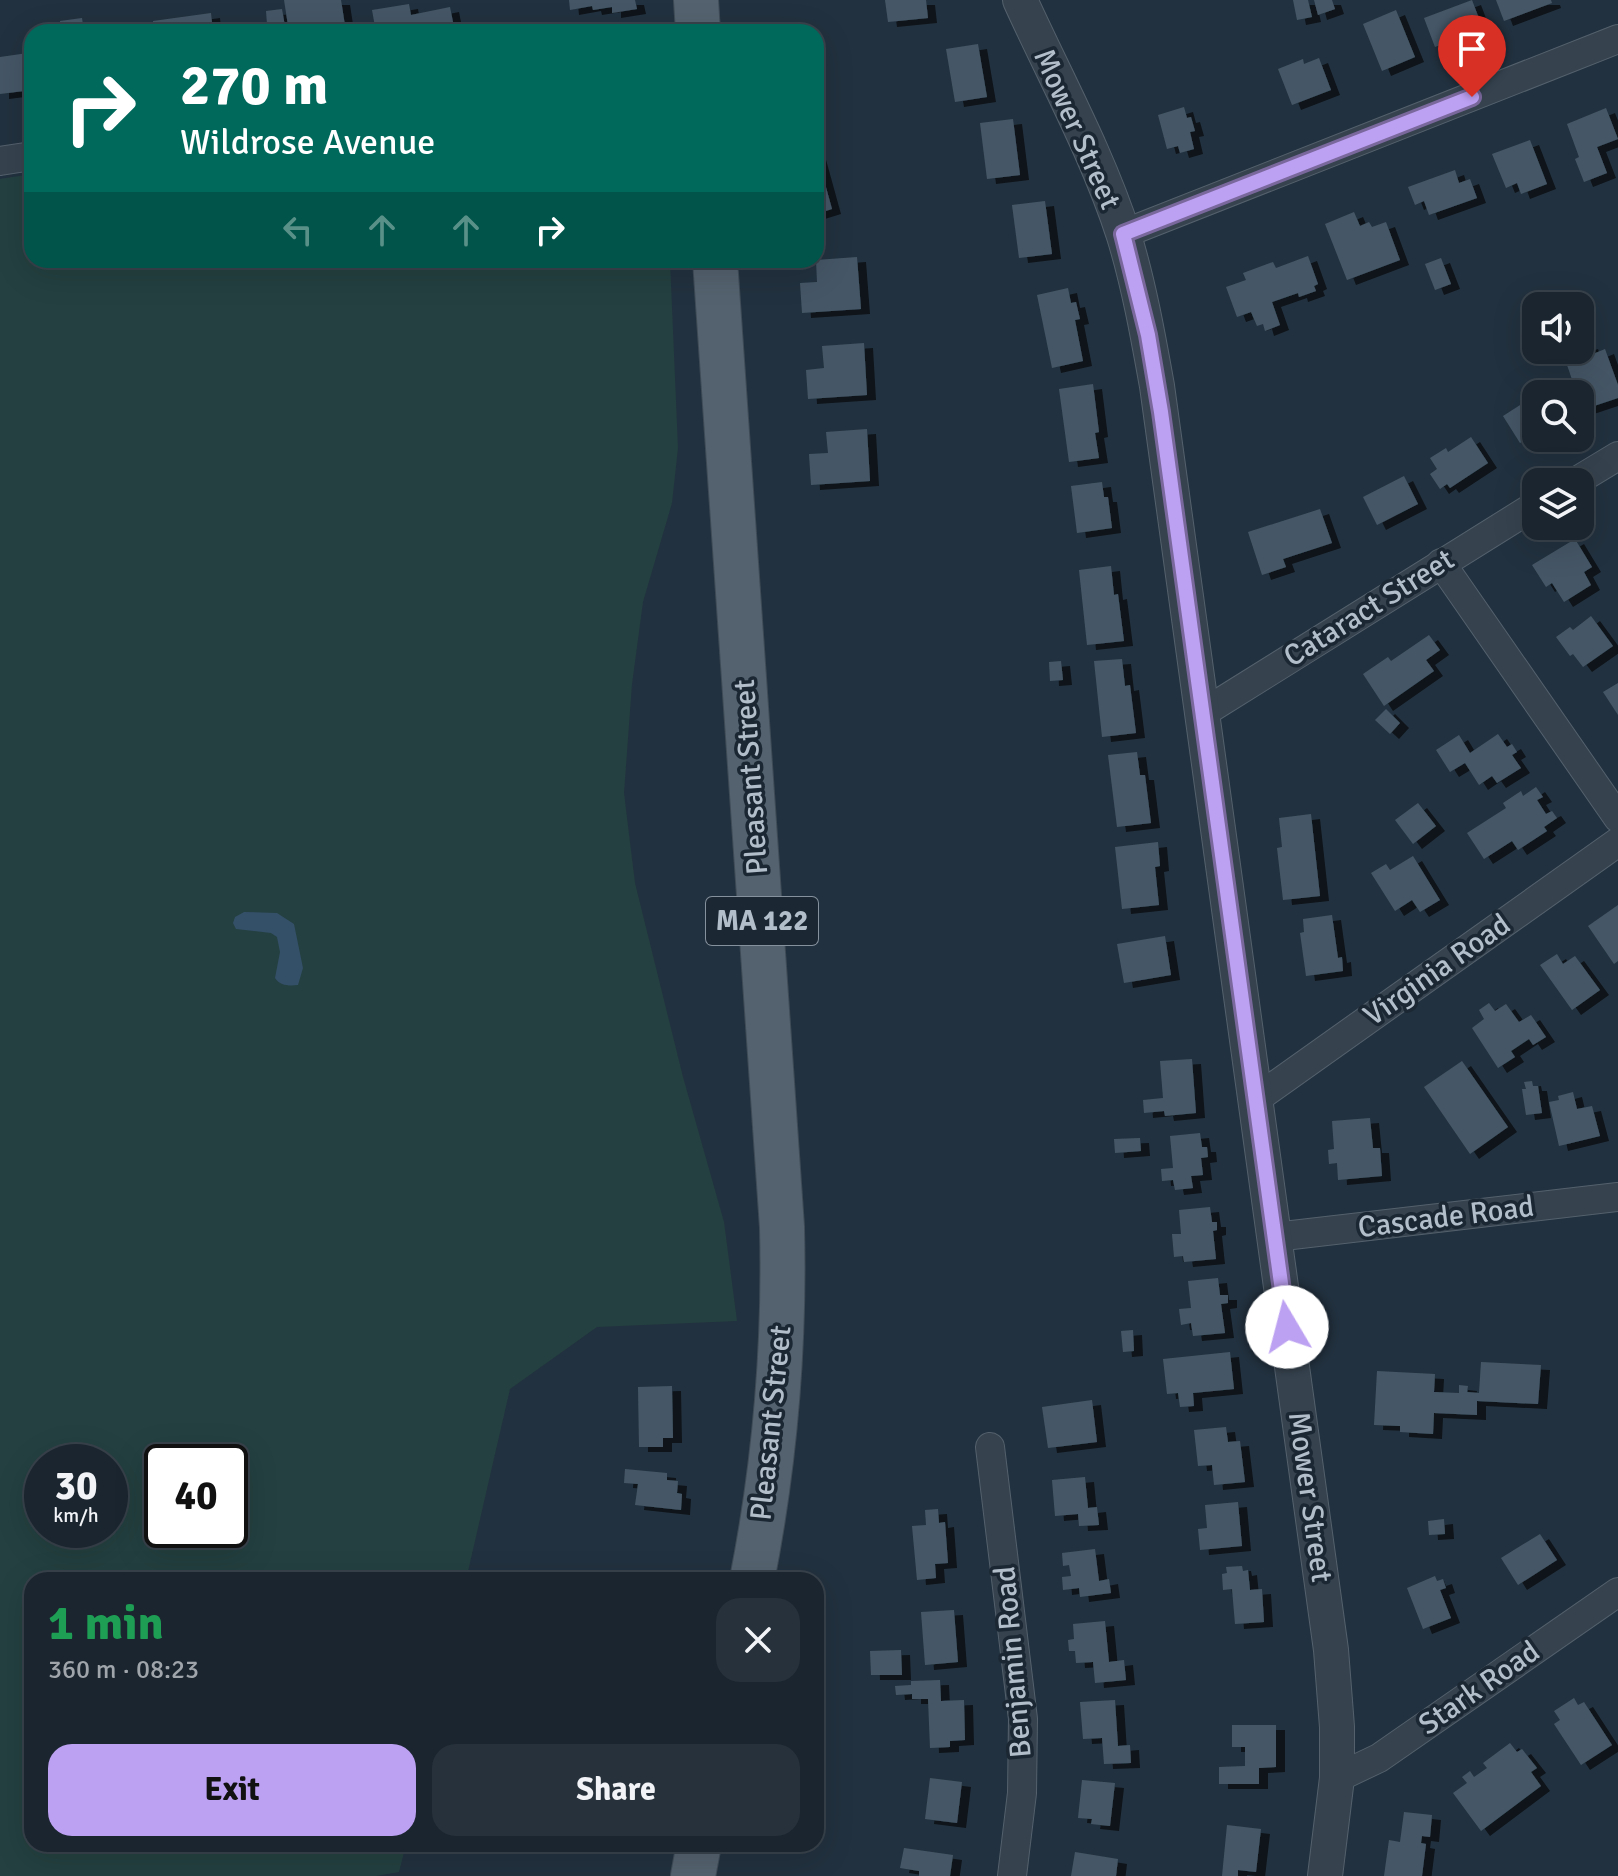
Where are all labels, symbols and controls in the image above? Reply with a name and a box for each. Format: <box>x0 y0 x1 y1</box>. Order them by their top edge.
pin <box>1438 15 1506 97</box>
icon: arrive <box>1450 27 1494 71</box>
street label: Mower Street <box>1025 43 1129 215</box>
text: 270 m <box>180 51 328 120</box>
icon: right <box>48 56 152 160</box>
text: Wildrose Avenue <box>180 120 435 165</box>
icon: left <box>276 208 320 252</box>
icon: ahead <box>360 208 404 252</box>
icon: ahead <box>444 208 488 252</box>
icon: right <box>528 208 572 252</box>
map controls <box>1522 292 1594 540</box>
button: sound <box>1522 292 1594 364</box>
button: search <box>1522 380 1594 452</box>
button: layers <box>1522 468 1594 540</box>
street label: Cataract Street <box>1277 541 1461 675</box>
street label: Pleasant Street <box>726 678 776 876</box>
road number: MA 122 <box>706 897 818 945</box>
street label: Virginia Road <box>1357 906 1517 1034</box>
street label: Cascade Road <box>1356 1188 1536 1246</box>
position arrow <box>1245 1285 1329 1369</box>
street label: Pleasant Street <box>742 1324 800 1522</box>
street label: Mower Street <box>1280 1409 1340 1585</box>
speed limit sign: 40 <box>144 1444 248 1548</box>
text: 30 <box>54 1461 98 1511</box>
text: km/h <box>53 1503 99 1528</box>
street label: Benjamin Road <box>986 1565 1040 1759</box>
text: 1 min <box>48 1594 164 1653</box>
button: close <box>716 1598 800 1682</box>
street label: Stark Road <box>1411 1633 1547 1743</box>
text: 360 m · 08:23 <box>48 1654 199 1686</box>
button: Exit <box>48 1744 416 1836</box>
button: Share <box>432 1744 800 1836</box>

